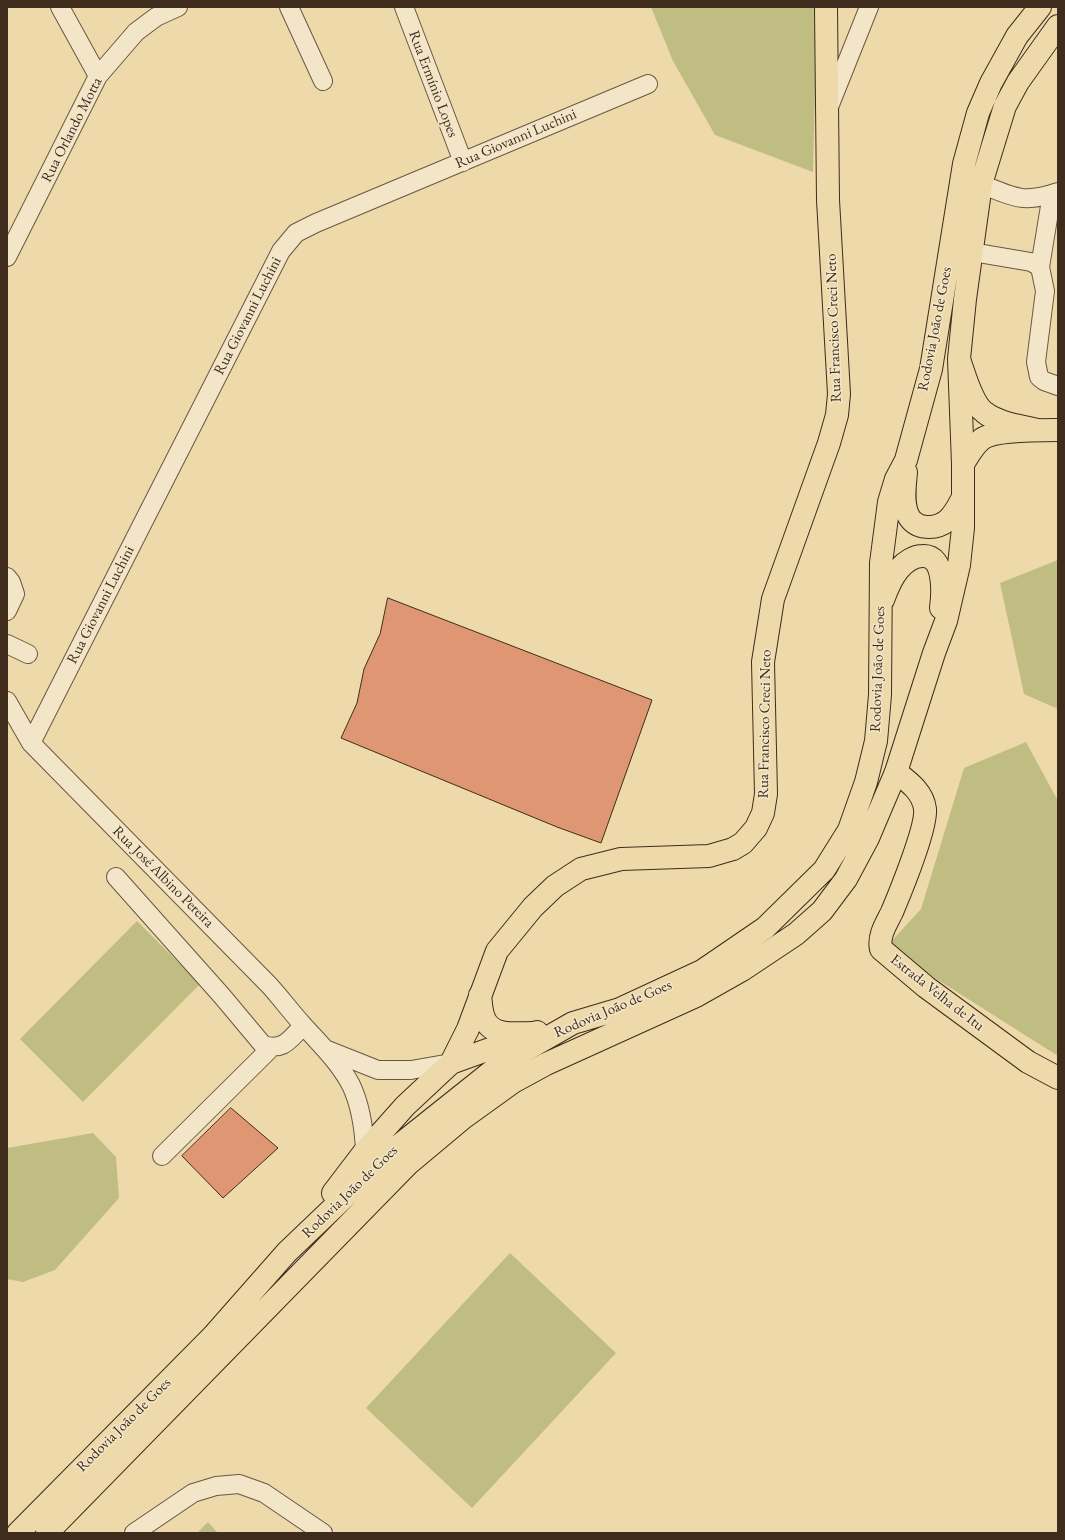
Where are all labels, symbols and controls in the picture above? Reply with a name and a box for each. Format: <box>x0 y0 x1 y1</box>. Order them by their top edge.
street label: Rua Ermínio Lopes <box>404 28 462 140</box>
street label: Rua Orlando Motta <box>38 74 106 186</box>
street label: Rua Giovanni Luchini <box>453 105 579 173</box>
street label: Rua Francisco Creci Neto <box>822 253 846 403</box>
street label: Rua Giovanni Luchini <box>210 254 286 378</box>
street label: Rodovia João de Goes <box>914 265 956 393</box>
street label: Rua Giovanni Luchini <box>63 543 139 667</box>
street label: Rodovia João de Goes <box>867 606 889 732</box>
street label: Rua Francisco Creci Neto <box>755 649 775 799</box>
street label: Rua José Albino Pereira <box>108 822 218 932</box>
street label: Estrada Velha de Itu <box>886 951 988 1035</box>
street label: Rodovia João de Goes <box>551 976 675 1042</box>
street label: Rodovia João de Goes <box>298 1142 402 1242</box>
street label: Rodovia João de Goes <box>73 1374 175 1476</box>

